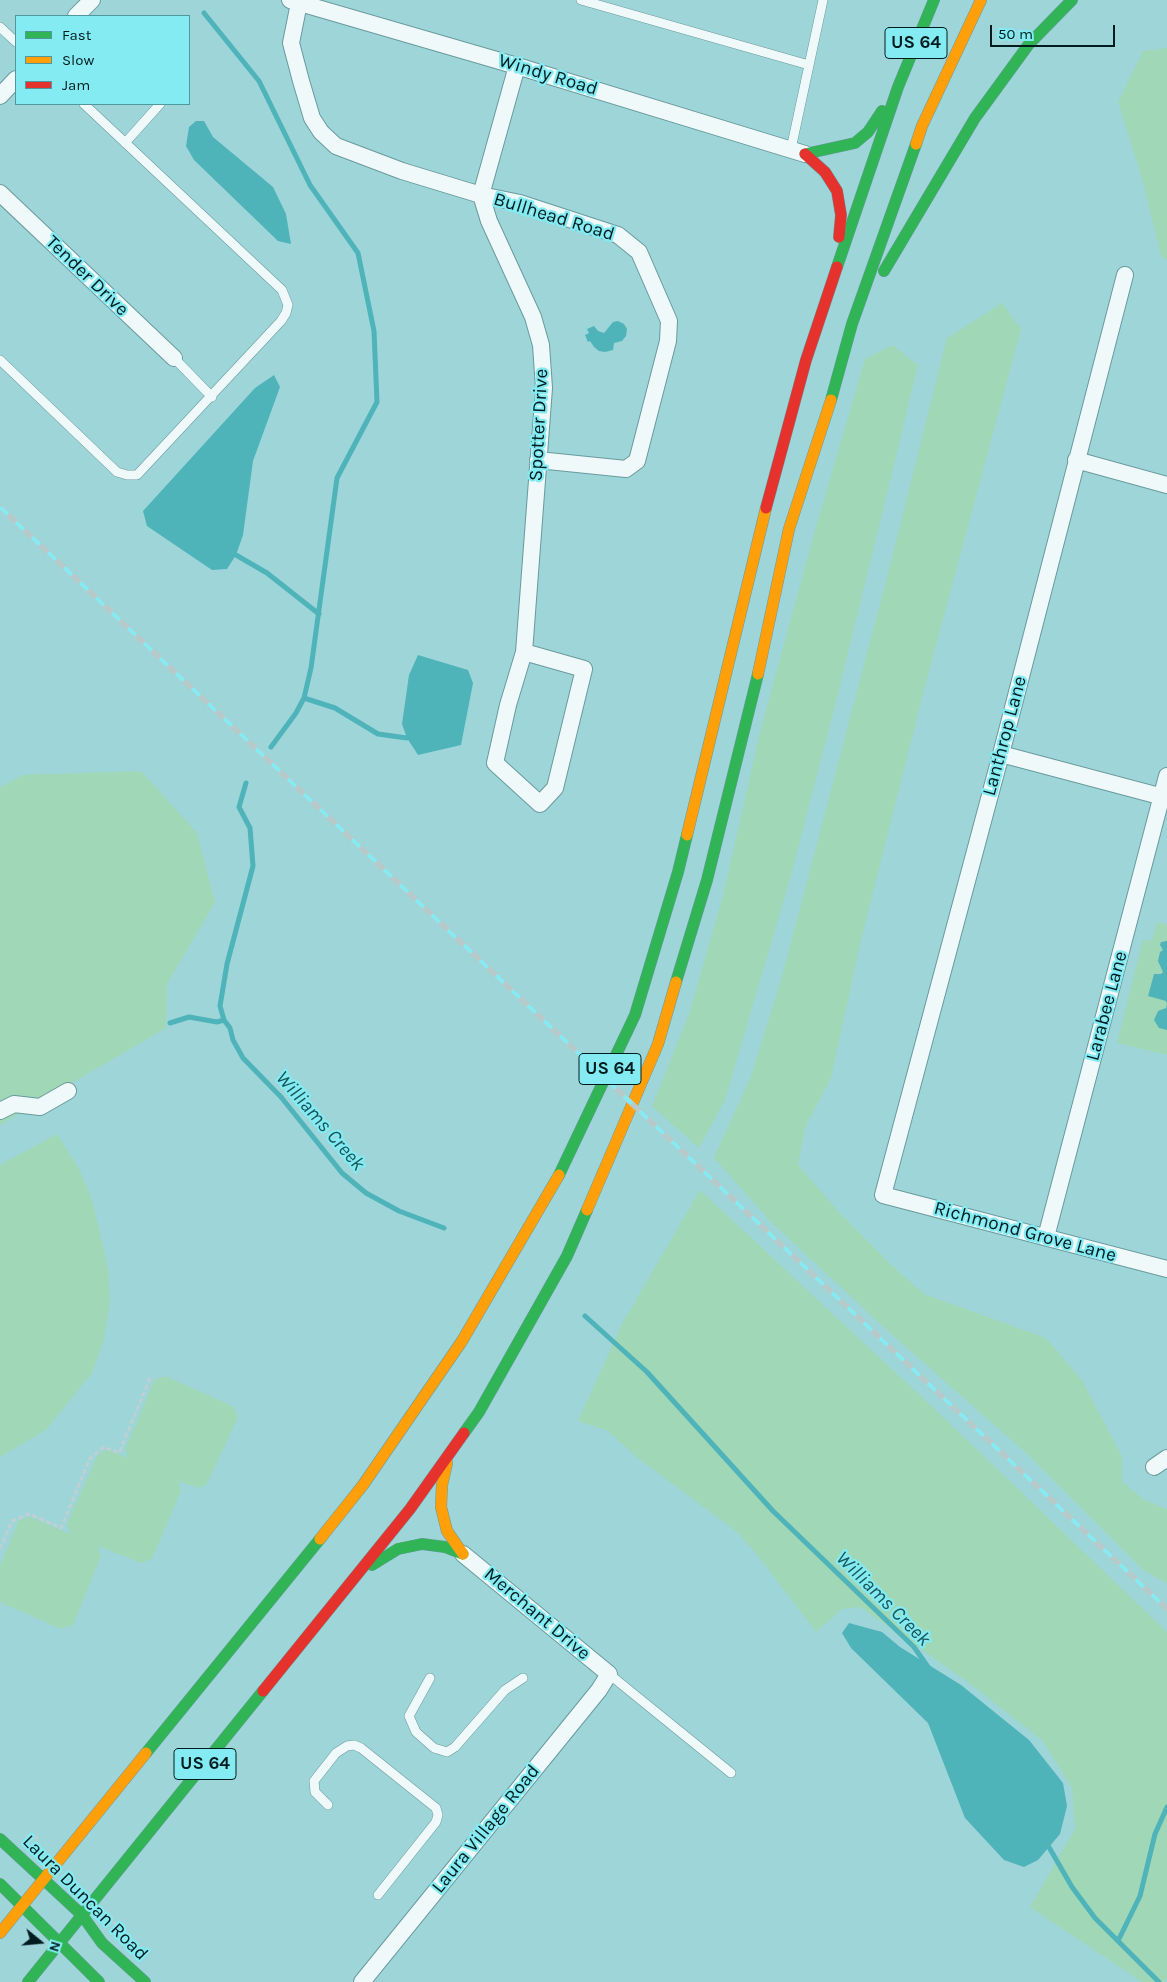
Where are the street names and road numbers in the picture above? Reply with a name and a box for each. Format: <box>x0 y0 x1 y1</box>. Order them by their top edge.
road number: US 64 <box>885 28 947 58</box>
street label: Windy Road <box>496 49 600 101</box>
street label: Bullhead Road <box>491 188 617 246</box>
street label: Tender Drive <box>41 231 133 321</box>
street label: Spotter Drive <box>525 368 553 482</box>
street label: Lanthrop Lane <box>978 674 1032 798</box>
street label: Larabee Lane <box>1081 949 1133 1063</box>
road number: US 64 <box>579 1054 641 1084</box>
street label: Richmond Grove Lane <box>931 1197 1119 1267</box>
street label: Merchant Drive <box>479 1563 595 1665</box>
road number: US 64 <box>174 1748 236 1780</box>
street label: Laura Village Road <box>427 1760 545 1898</box>
street label: Laura Duncan Road <box>17 1830 153 1966</box>

